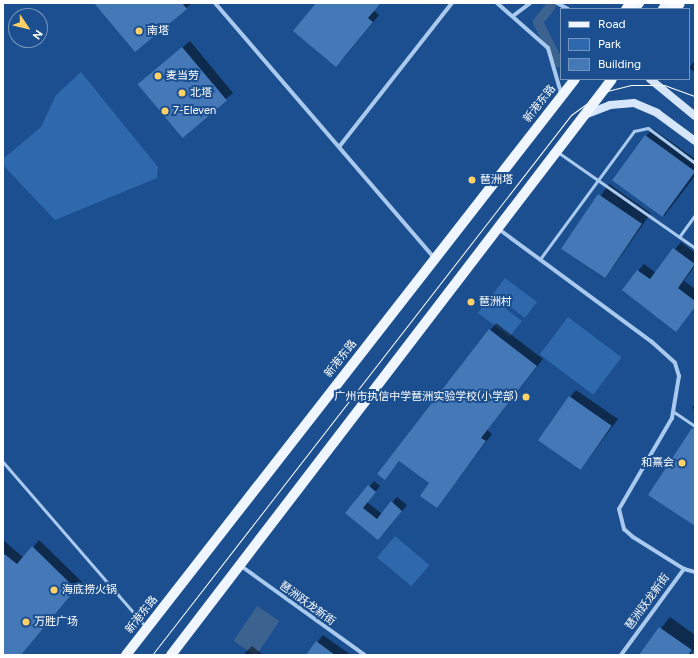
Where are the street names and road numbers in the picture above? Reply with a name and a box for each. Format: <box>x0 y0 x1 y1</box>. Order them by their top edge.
street label: 新港东路 <box>521 83 559 125</box>
street label: 新港东路 <box>322 338 360 380</box>
street label: 琶洲跃龙新街 <box>623 571 673 633</box>
street label: 琶洲跃龙新街 <box>276 579 338 629</box>
street label: 新港东路 <box>123 594 161 636</box>

